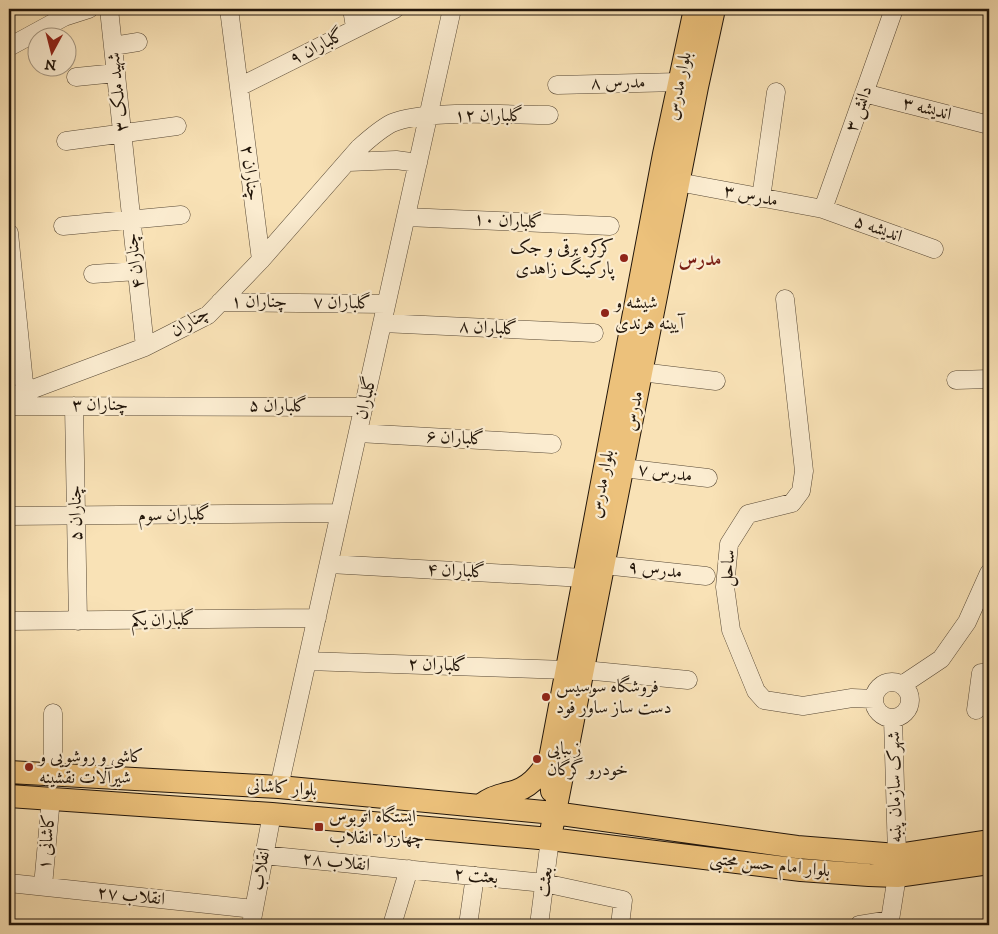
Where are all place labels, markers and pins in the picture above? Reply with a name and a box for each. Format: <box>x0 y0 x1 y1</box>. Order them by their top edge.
place label: کرکره برقی و جک پارکینگ زاهدی <box>510 237 616 281</box>
marker: کرکره برقی و جک پارکینگ زاهدی <box>618 252 630 264</box>
place label: شیشه و آیینه هرندی <box>613 292 686 335</box>
marker: شیشه و آیینه هرندی <box>599 307 611 319</box>
place label: فروشگاه سوسیس دست ساز ساور فود <box>556 674 672 719</box>
marker: فروشگاه سوسیس دست ساز ساور فود <box>540 691 552 703</box>
place label: زیبایی خودرو گرگان <box>547 738 628 781</box>
place label: کاشی و روشویی و شیرآلات نقشینه <box>37 746 144 789</box>
marker: زیبایی خودرو گرگان <box>531 753 543 765</box>
marker: کاشی و روشویی و شیرآلات نقشینه <box>23 761 35 773</box>
place label: ایستگاه اتوبوس چهارراه انقلاب <box>329 804 424 849</box>
marker: ایستگاه اتوبوس چهارراه انقلاب <box>313 821 325 833</box>

